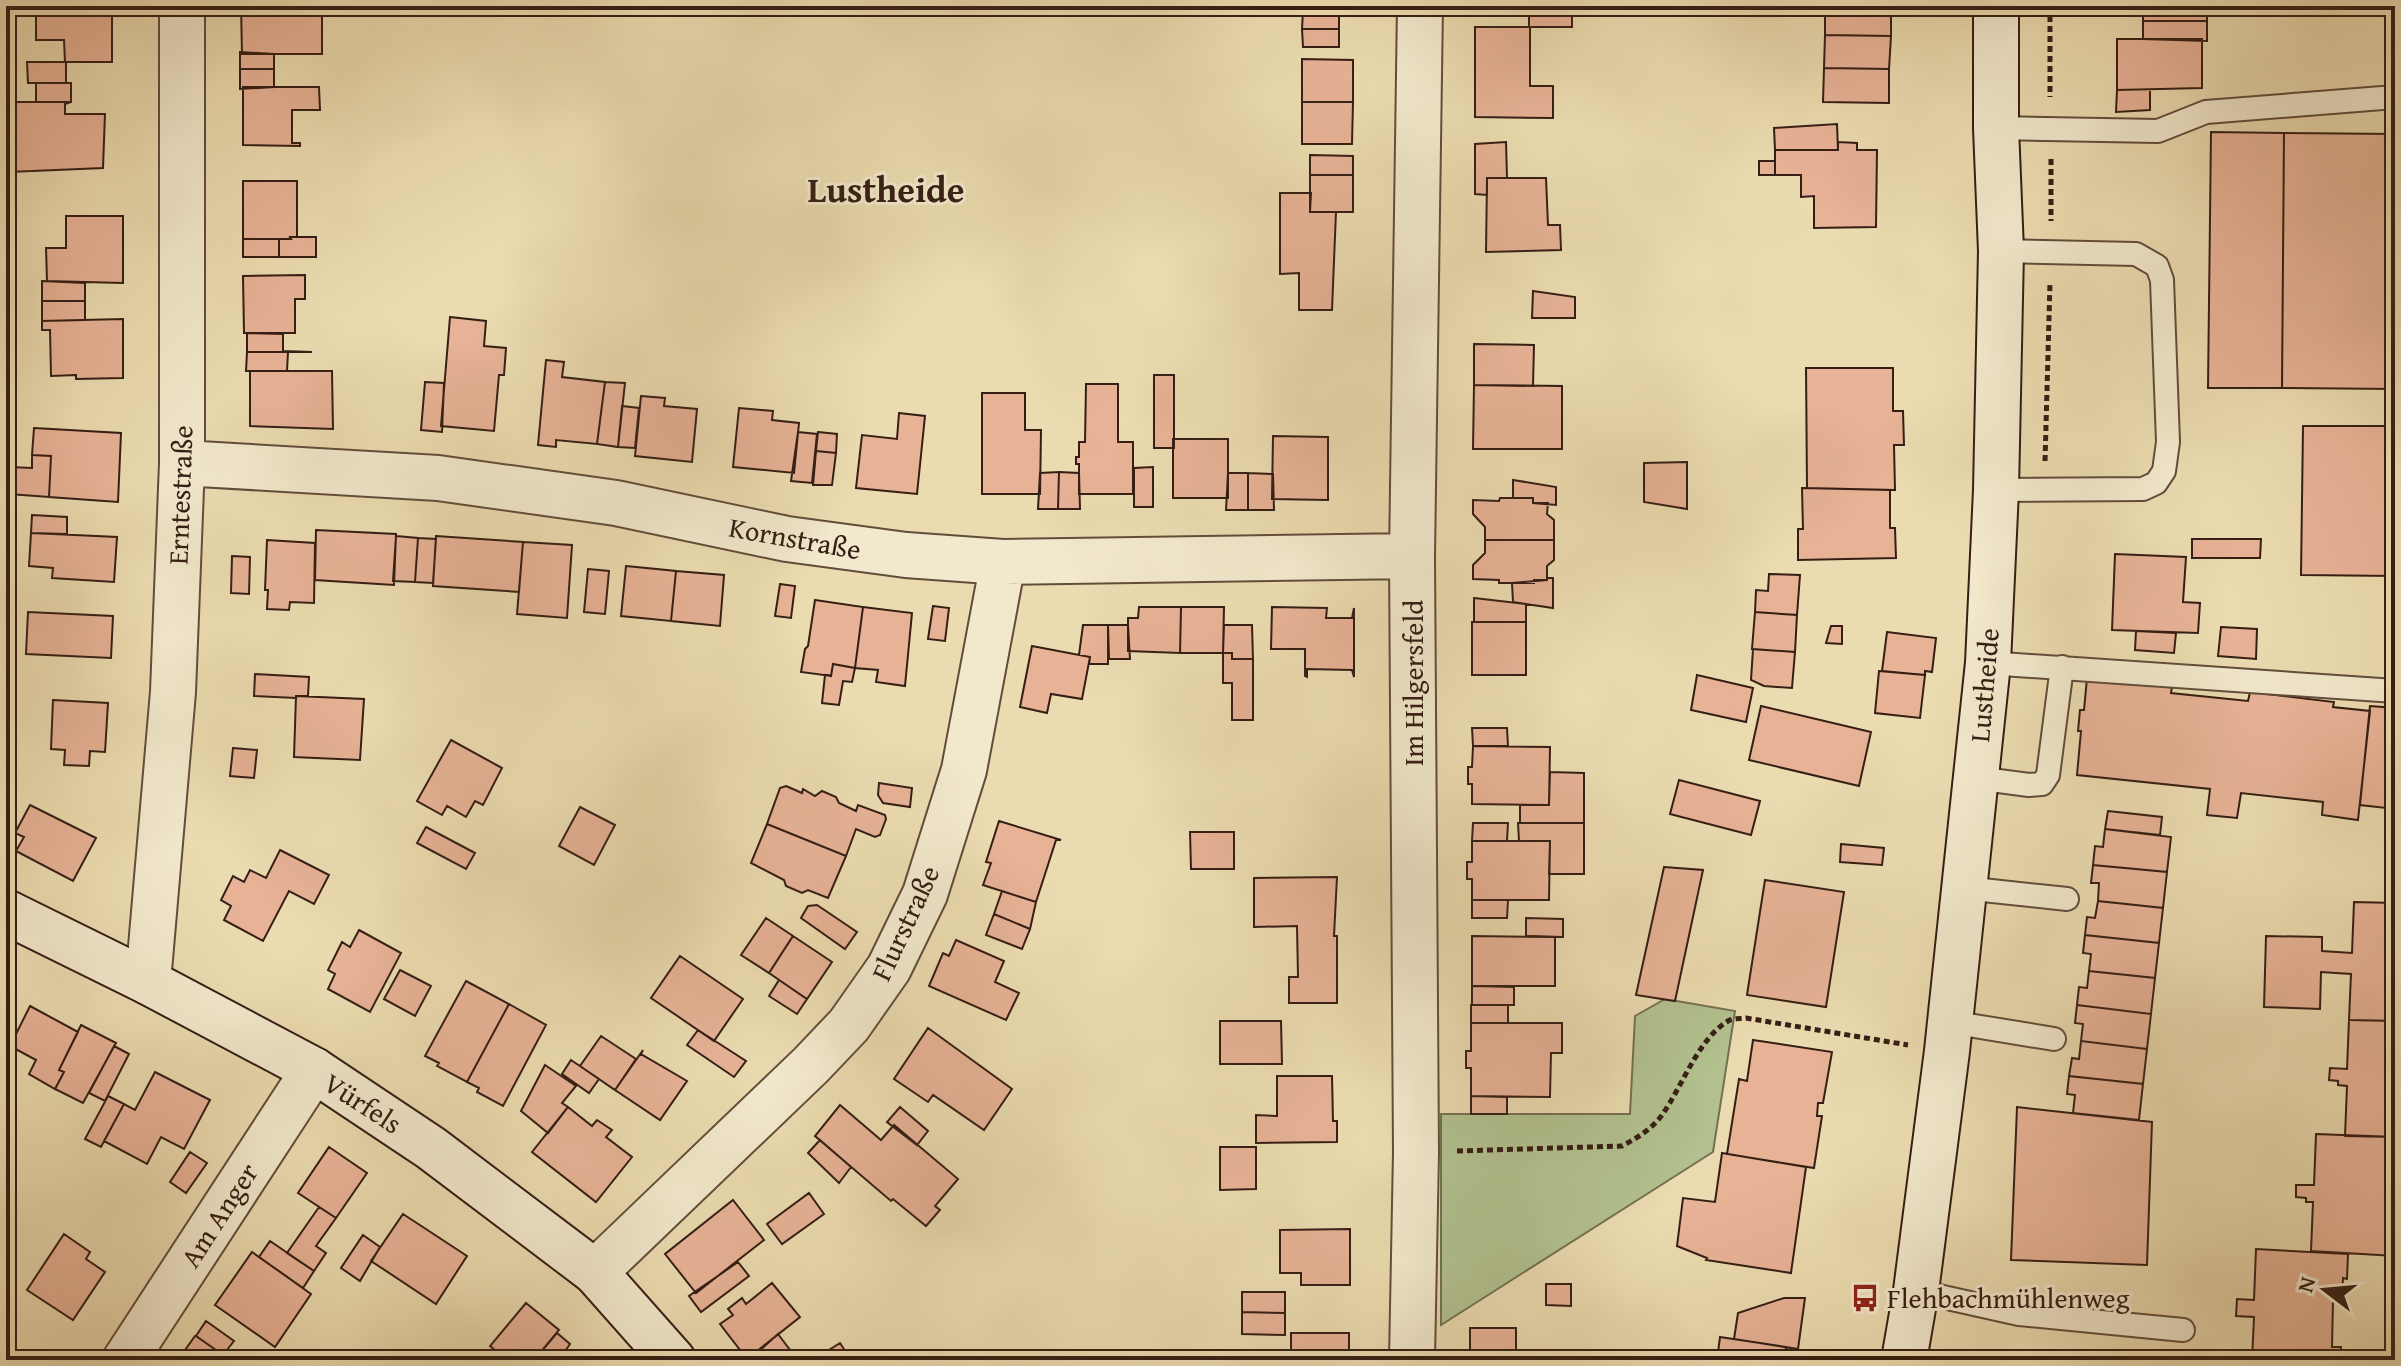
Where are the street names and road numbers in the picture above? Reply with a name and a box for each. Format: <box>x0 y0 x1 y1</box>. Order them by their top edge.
street label: Erntestraße <box>157 425 202 565</box>
street label: Kornstraße <box>726 506 864 569</box>
street label: Im Hilgersfeld <box>1392 600 1433 766</box>
street label: Lustheide <box>1958 626 2009 744</box>
street label: Flurstraße <box>860 858 949 987</box>
street label: Vürfels <box>316 1062 411 1143</box>
street label: Am Anger <box>169 1154 268 1275</box>

